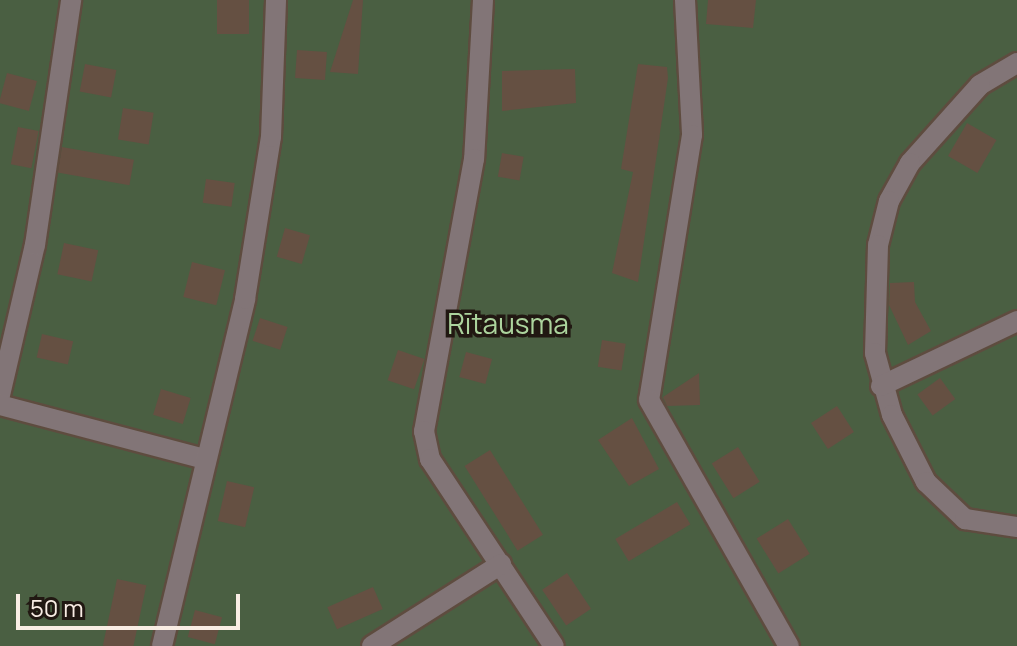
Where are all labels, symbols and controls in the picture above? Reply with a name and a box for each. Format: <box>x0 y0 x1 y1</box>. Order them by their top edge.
park label: Rītausma <box>447 306 569 340</box>
scale bar <box>20 578 244 628</box>
text: 50 m <box>30 591 84 624</box>

